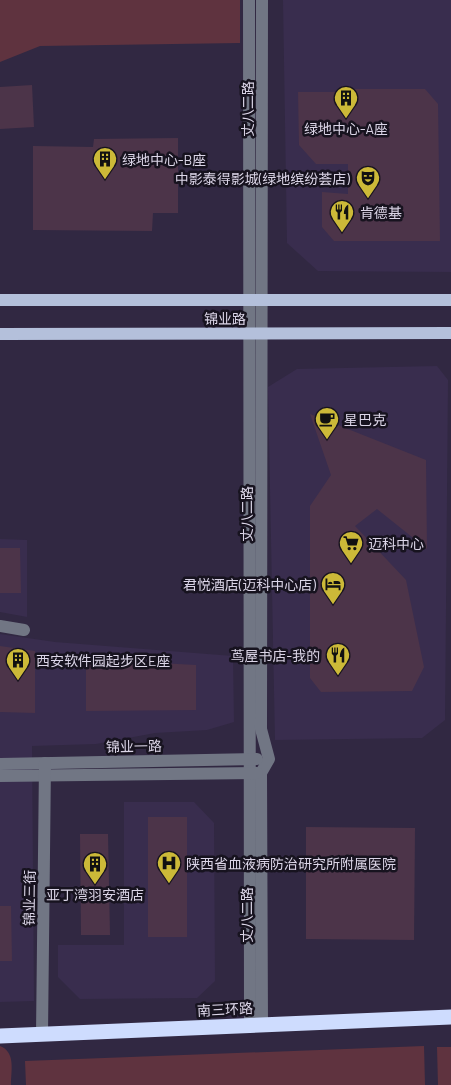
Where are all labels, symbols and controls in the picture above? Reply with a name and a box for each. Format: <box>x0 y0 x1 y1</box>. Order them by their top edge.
street label: 丈八二路 <box>239 81 256 137</box>
building icon: 绿地中心-A座 <box>333 85 359 119</box>
place label: 绿地中心-A座 <box>304 120 388 137</box>
building icon: 绿地中心-B座 <box>92 146 118 180</box>
place label: 绿地中心-B座 <box>122 151 206 168</box>
theatre icon: 中影泰得影城(绿地缤纷荟店) <box>355 165 381 199</box>
place label: 中影泰得影城(绿地缤纷荟店) <box>175 170 350 187</box>
restaurant icon: 肯德基 <box>329 199 355 233</box>
place label: 肯德基 <box>360 204 402 221</box>
street label: 锦业路 <box>204 310 246 327</box>
cafe icon: 星巴克 <box>314 406 340 440</box>
place label: 星巴克 <box>344 411 386 428</box>
street label: 丈八二路 <box>238 486 255 542</box>
supermarket icon: 迈科中心 <box>338 530 364 564</box>
place label: 迈科中心 <box>368 535 424 552</box>
hotel icon: 君悦酒店(迈科中心店) <box>320 571 346 605</box>
place label: 君悦酒店(迈科中心店) <box>183 576 316 593</box>
restaurant icon: 茑屋书店-我的 <box>325 642 351 676</box>
building icon: 西安软件园起步区E座 <box>5 647 31 681</box>
place label: 茑屋书店-我的 <box>230 647 320 664</box>
place label: 西安软件园起步区E座 <box>36 652 170 669</box>
street label: 锦业一路 <box>106 737 162 755</box>
hospital icon: 陕西省血液病防治研究所附属医院 <box>156 850 182 884</box>
building icon: 亚丁湾羽安酒店 <box>82 851 108 885</box>
place label: 陕西省血液病防治研究所附属医院 <box>186 855 396 872</box>
street label: 锦业三街 <box>20 870 38 926</box>
place label: 亚丁湾羽安酒店 <box>46 886 144 903</box>
street label: 丈八二路 <box>238 887 255 943</box>
street label: 南三环路 <box>197 999 253 1019</box>

